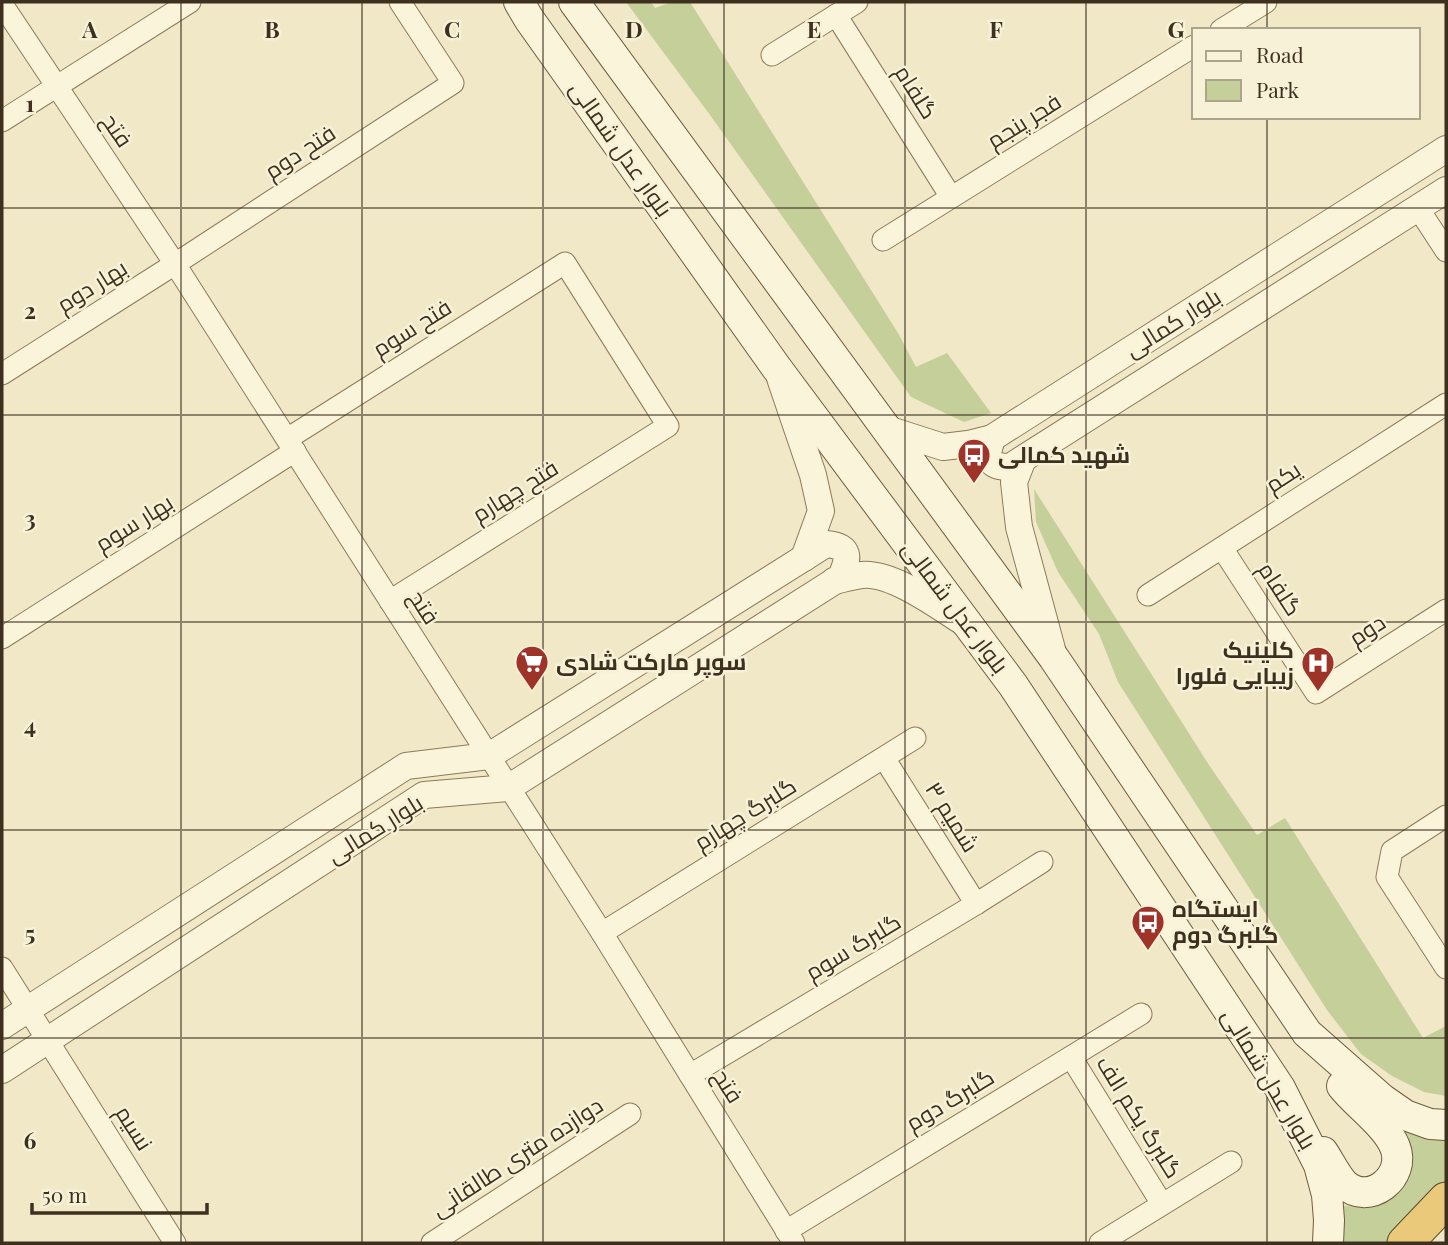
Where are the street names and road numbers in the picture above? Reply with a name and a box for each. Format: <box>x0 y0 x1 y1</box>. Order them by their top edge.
street label: گلفام <box>887 58 946 125</box>
street label: بلوار عدل شمالی <box>564 74 681 222</box>
street label: فجر پنجم <box>980 85 1067 156</box>
street label: فتح <box>94 106 141 154</box>
street label: فتح دوم <box>258 116 342 187</box>
street label: بهار دوم <box>50 251 134 320</box>
street label: بلوار کمالی <box>1118 280 1226 363</box>
street label: فتح سوم <box>366 290 458 365</box>
street label: فتح چهارم <box>465 451 564 530</box>
street label: یکم <box>1258 453 1307 500</box>
street label: بهار سوم <box>88 486 179 560</box>
street label: بلوار عدل شمالی <box>896 533 1017 679</box>
street label: گلفام <box>1251 555 1310 622</box>
street label: فتح <box>401 583 448 630</box>
street label: دوم <box>1342 605 1392 654</box>
street label: گلبرگ چهارم <box>687 769 802 858</box>
street label: شمیم ۳ <box>918 775 987 858</box>
street label: بلوار کمالی <box>320 786 428 869</box>
street label: گلبرگ سوم <box>798 905 907 988</box>
street label: بلوار عدل شمالی <box>1216 1002 1325 1155</box>
street label: گلبرگ یکم الف <box>1089 1049 1190 1184</box>
street label: گلبرگ دوم <box>899 1060 1000 1139</box>
street label: فتح <box>705 1062 752 1109</box>
street label: دوازده متری طالقانی <box>424 1089 608 1223</box>
street label: نسیم <box>108 1099 161 1157</box>

